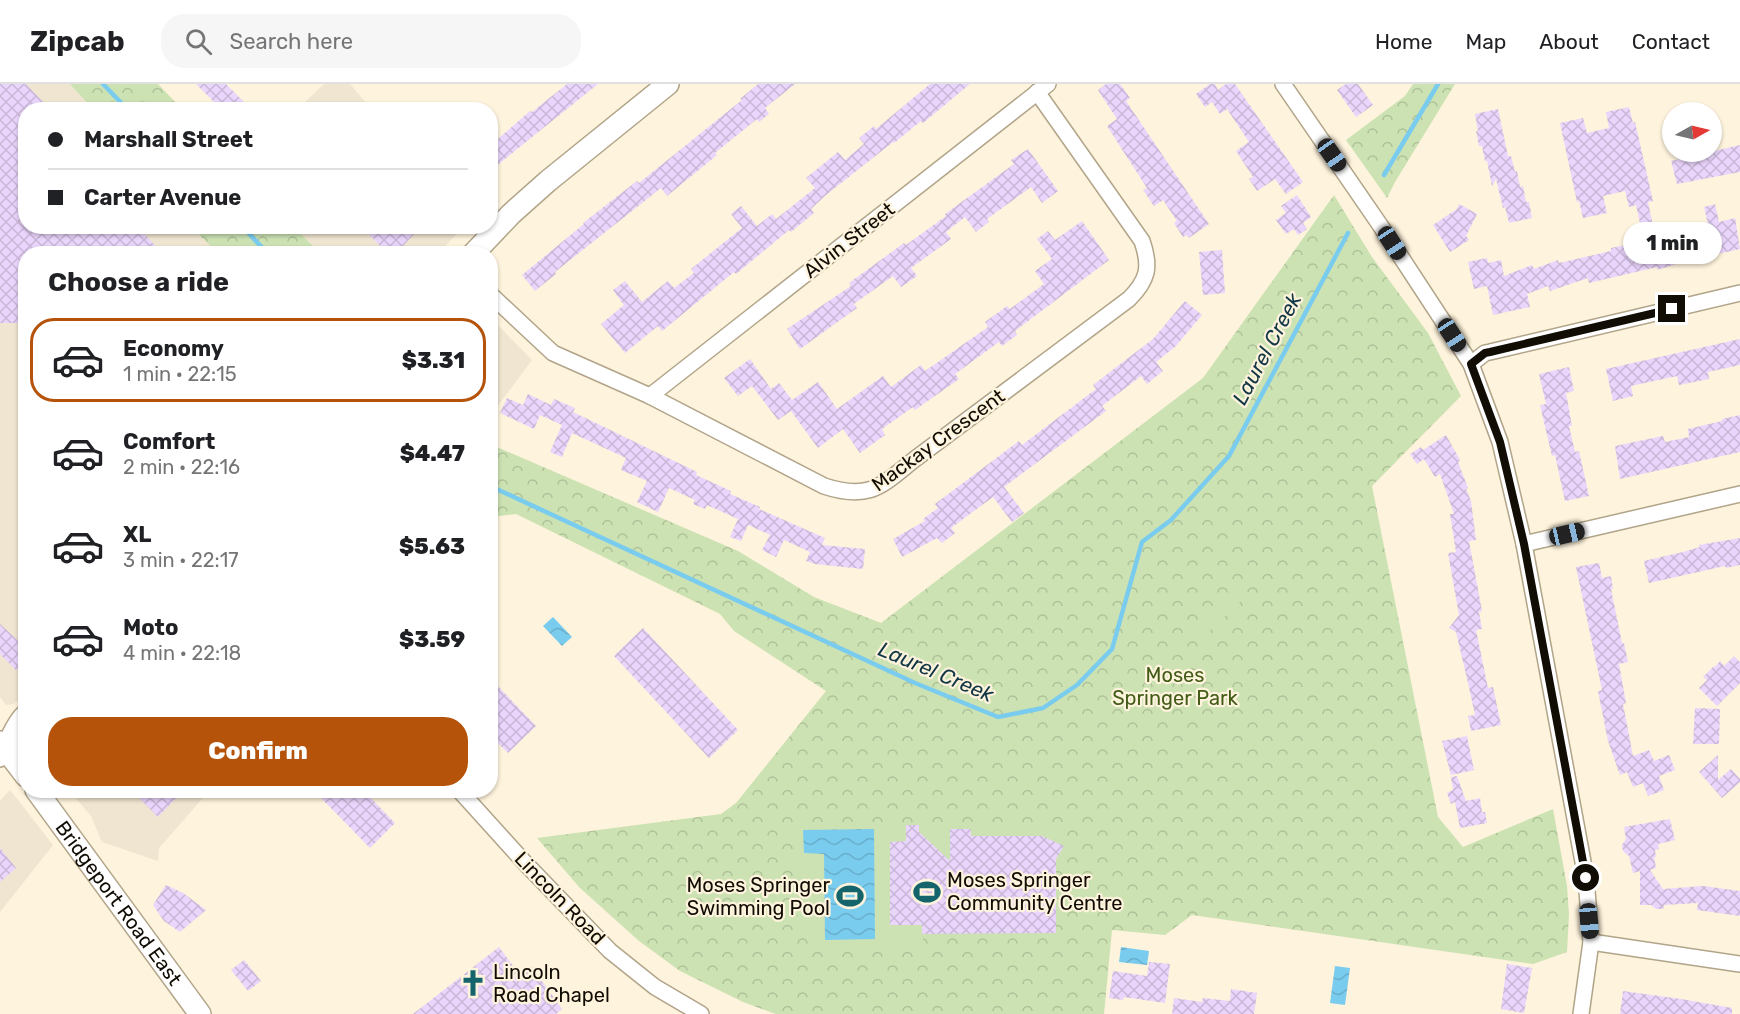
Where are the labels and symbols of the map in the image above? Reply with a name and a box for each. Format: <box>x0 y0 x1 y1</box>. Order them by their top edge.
north arrow <box>1662 102 1722 162</box>
car <box>1314 135 1350 175</box>
street label: Alvin Street <box>799 197 899 283</box>
callout: 1 min <box>1622 222 1722 264</box>
car <box>1375 223 1409 263</box>
water label: Laurel Creek <box>1227 288 1307 409</box>
route end <box>1658 295 1685 322</box>
car <box>1435 315 1469 355</box>
street label: Mackay Crescent <box>867 384 1009 496</box>
car <box>1547 521 1587 547</box>
water label: Laurel Creek <box>875 636 999 707</box>
park label: Moses Springer Park <box>1112 663 1239 710</box>
street label: Bridgeport Road East <box>50 816 187 990</box>
street label: Lincoln Road <box>510 846 610 950</box>
route start <box>1572 864 1599 891</box>
place label: Moses Springer Community Centre <box>947 868 1123 915</box>
place label: Moses Springer Swimming Pool <box>686 873 830 920</box>
sports icon: Moses Springer Community Centre <box>912 877 942 907</box>
sports icon: Moses Springer Swimming Pool <box>835 881 865 911</box>
car <box>1578 902 1600 940</box>
place label: Lincoln Road Chapel <box>493 960 610 1007</box>
church icon: Lincoln Road Chapel <box>458 968 488 998</box>

